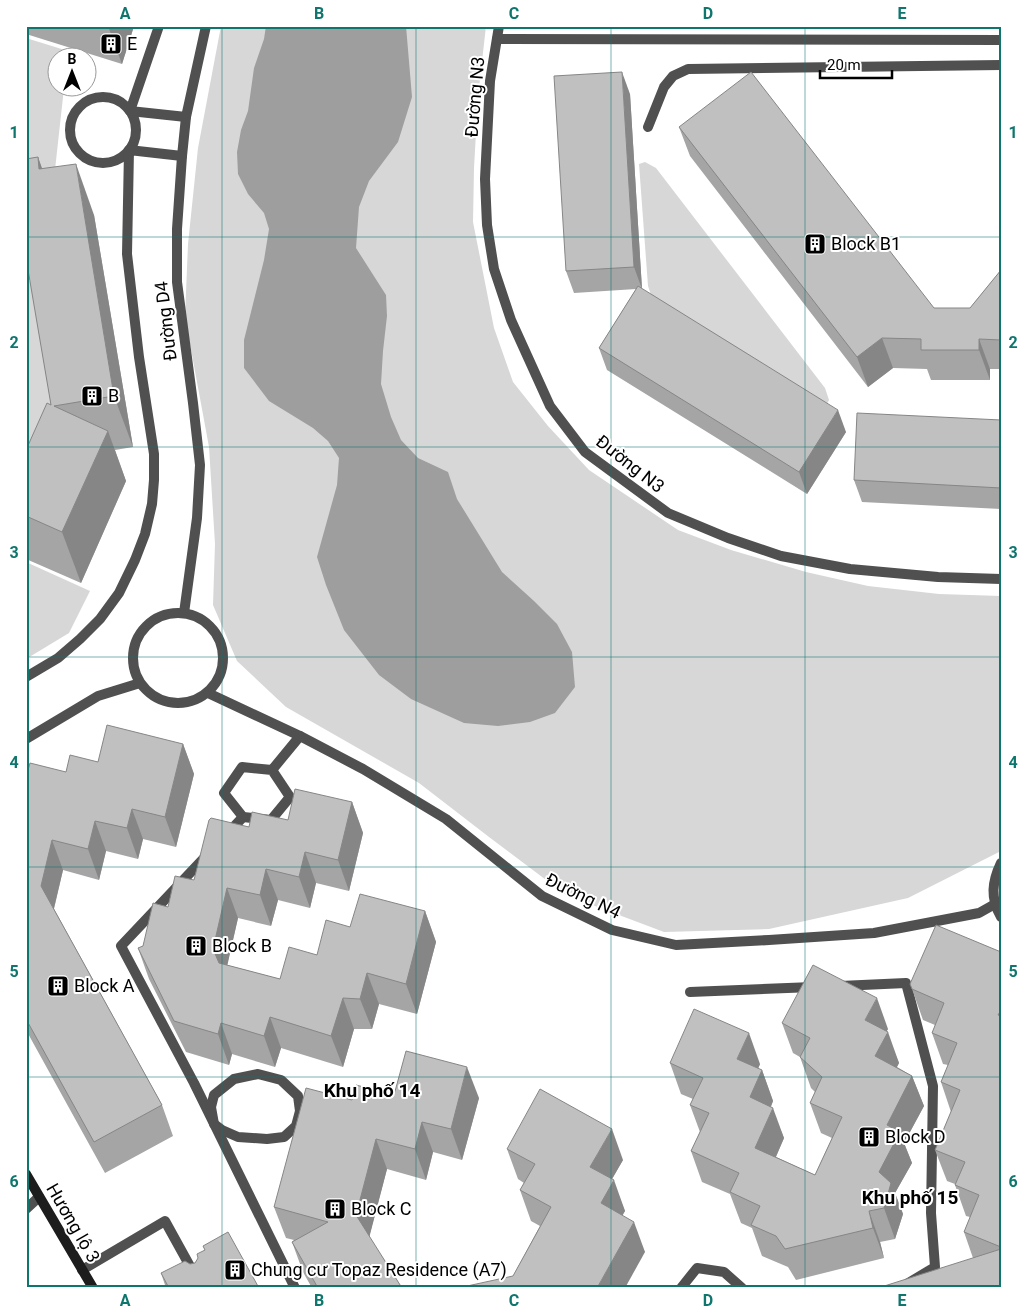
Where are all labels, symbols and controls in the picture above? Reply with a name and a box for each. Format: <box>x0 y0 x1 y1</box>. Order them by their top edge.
text: A <box>120 4 131 23</box>
text: B <box>314 4 324 23</box>
text: C <box>509 4 519 23</box>
text: D <box>703 4 713 23</box>
text: E <box>898 4 907 23</box>
building icon: E <box>99 32 123 56</box>
place label: E <box>127 33 137 54</box>
north arrow <box>48 48 98 98</box>
scale bar <box>820 48 892 80</box>
text: B <box>68 51 77 67</box>
street label: Đường N3 <box>461 56 488 138</box>
text: 20 m <box>827 56 861 74</box>
text: 1 <box>9 123 19 142</box>
text: 1 <box>1008 123 1018 142</box>
building icon: Block B1 <box>803 232 827 256</box>
place label: Block B1 <box>831 233 901 254</box>
street label: Đường D4 <box>150 280 181 362</box>
text: 2 <box>9 333 19 352</box>
text: 2 <box>1008 333 1018 352</box>
building icon: B <box>80 384 104 408</box>
place label: B <box>108 385 119 406</box>
street label: Đường N3 <box>592 430 669 497</box>
text: 3 <box>9 543 19 562</box>
text: 3 <box>1008 543 1018 562</box>
text: 4 <box>9 753 19 772</box>
text: 4 <box>1008 753 1018 772</box>
street label: Đường N4 <box>542 868 624 923</box>
building icon: Block B <box>184 934 208 958</box>
place label: Block B <box>212 935 272 956</box>
text: 5 <box>9 962 19 981</box>
text: 5 <box>1008 962 1018 981</box>
building icon: Block A <box>46 974 70 998</box>
place label: Block A <box>74 975 135 996</box>
district label: Khu phố 14 <box>324 1079 420 1102</box>
building icon: Block D <box>857 1125 881 1149</box>
place label: Block D <box>885 1126 946 1147</box>
text: 6 <box>9 1172 19 1191</box>
text: 6 <box>1008 1172 1018 1191</box>
street label: Hương lộ 3 <box>42 1179 105 1266</box>
district label: Khu phố 15 <box>862 1186 958 1209</box>
building icon: Block C <box>323 1197 347 1221</box>
place label: Block C <box>351 1198 412 1219</box>
building icon: Chung cư Topaz Residence (A7) <box>223 1258 247 1282</box>
place label: Chung cư Topaz Residence (A7) <box>251 1259 507 1281</box>
text: A <box>120 1291 131 1310</box>
text: B <box>314 1291 324 1310</box>
text: C <box>509 1291 519 1310</box>
text: D <box>703 1291 713 1310</box>
text: E <box>898 1291 907 1310</box>

